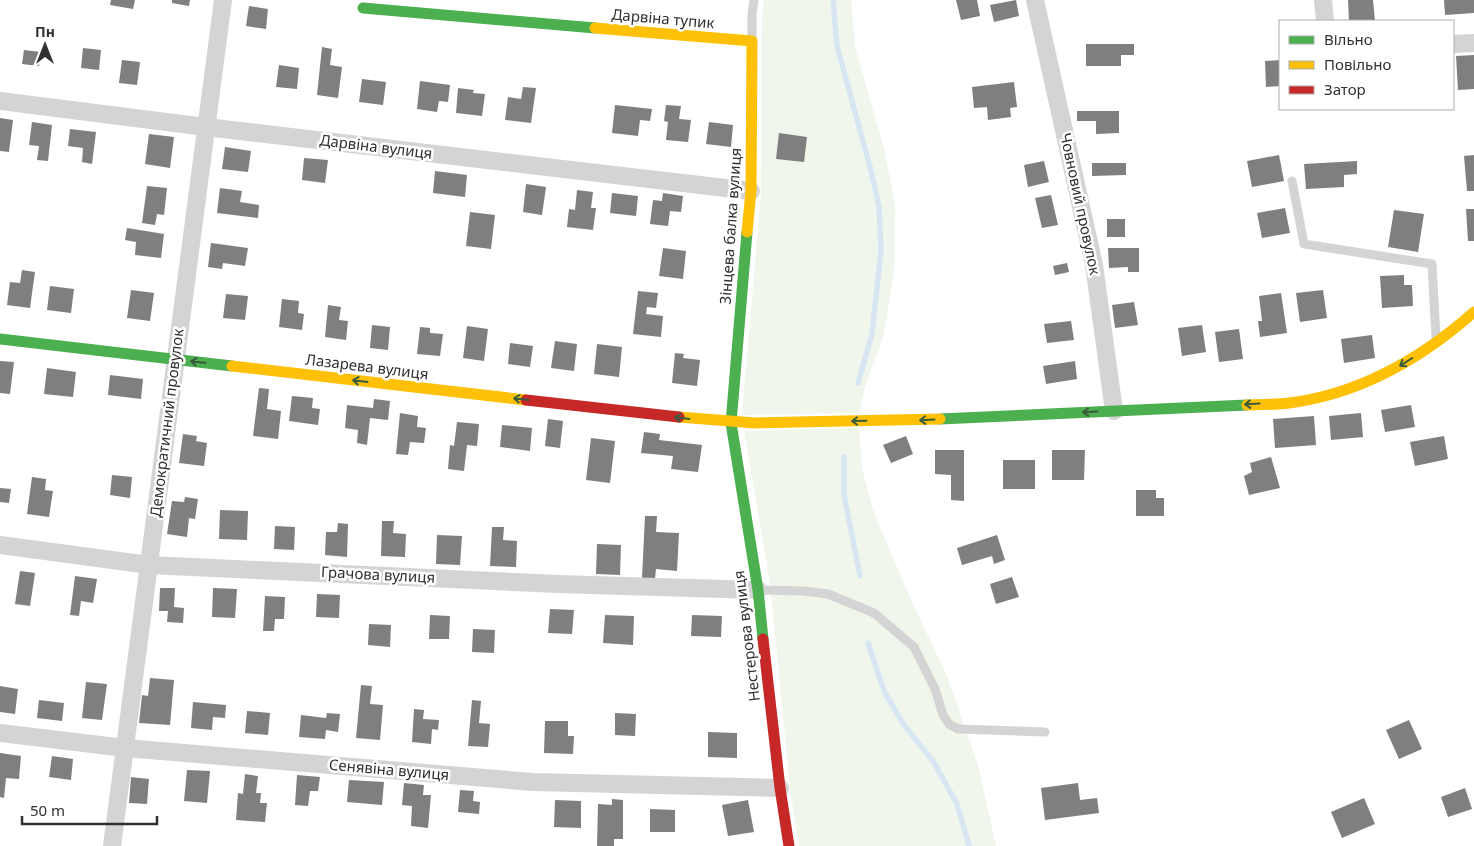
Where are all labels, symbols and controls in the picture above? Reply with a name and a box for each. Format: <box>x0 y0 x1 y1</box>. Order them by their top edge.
street label: Дарвіна тупик <box>611 4 715 32</box>
north arrow <box>20 20 70 70</box>
legend <box>1279 20 1454 110</box>
text: Пн <box>35 22 55 41</box>
text: Вільно <box>1324 29 1373 49</box>
text: Повільно <box>1324 54 1391 74</box>
text: Затор <box>1324 79 1366 99</box>
street label: Дарвіна вулиця <box>319 129 434 163</box>
street label: Човновий провулок <box>1056 131 1106 277</box>
street label: Зінцева балка вулиця <box>715 147 745 305</box>
street label: Демократичний провулок <box>145 327 187 518</box>
street label: Лазарева вулиця <box>305 349 430 383</box>
one-way arrow <box>191 357 207 367</box>
one-way arrow <box>1400 357 1414 367</box>
one-way arrow <box>352 376 368 386</box>
one-way arrow <box>513 394 529 404</box>
one-way arrow <box>1244 400 1260 409</box>
one-way arrow <box>1082 407 1098 417</box>
one-way arrow <box>675 413 691 423</box>
one-way arrow <box>920 415 936 424</box>
one-way arrow <box>851 417 867 426</box>
street label: Грачова вулиця <box>320 561 436 587</box>
street label: Нестерова вулиця <box>728 570 764 703</box>
street label: Сенявіна вулиця <box>328 754 450 784</box>
scale bar <box>22 794 158 826</box>
text: 50 m <box>30 800 65 820</box>

